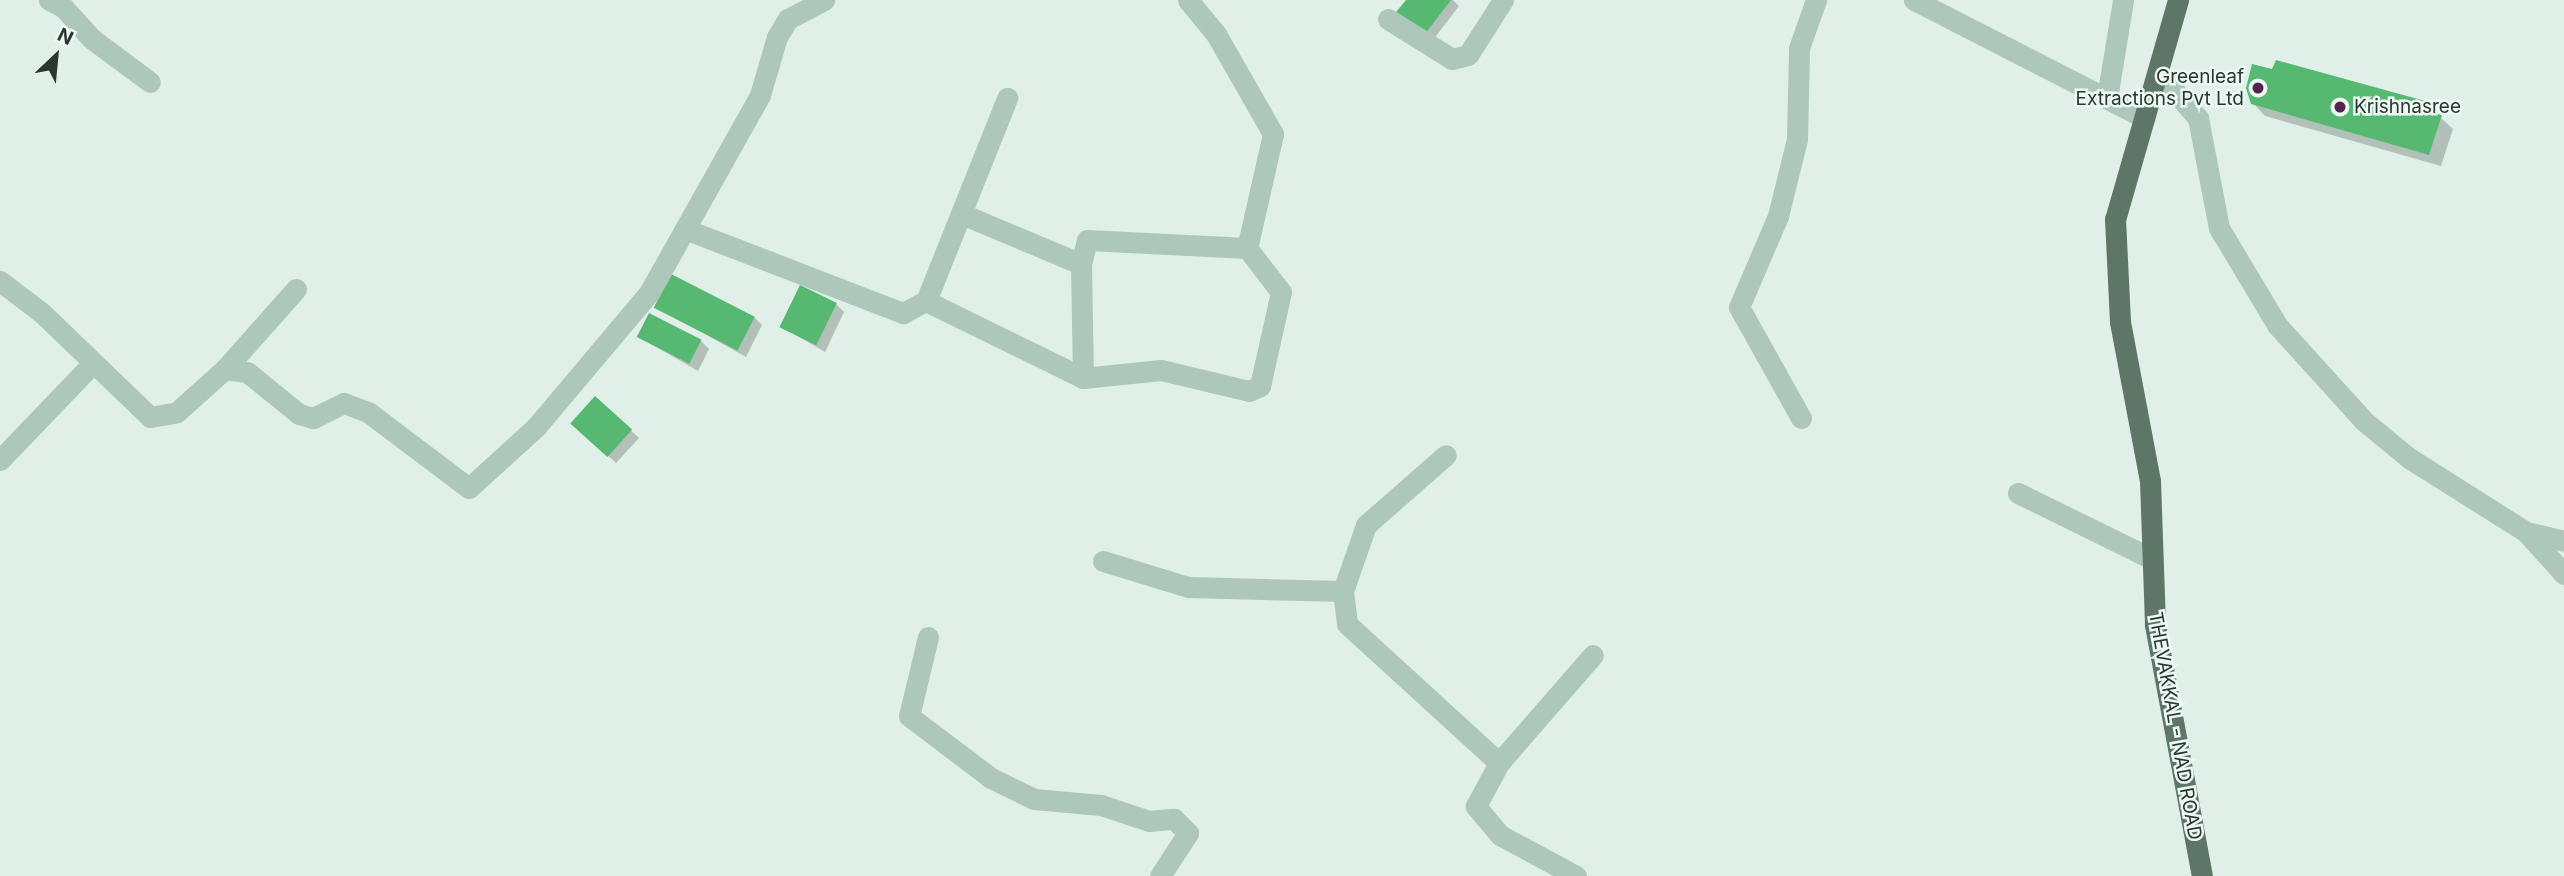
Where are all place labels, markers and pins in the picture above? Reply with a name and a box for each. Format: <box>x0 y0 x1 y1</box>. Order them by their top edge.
place label: Greenleaf Extractions Pvt Ltd <box>2076 66 2244 110</box>
marker: Greenleaf Extractions Pvt Ltd <box>2250 80 2266 96</box>
place label: Krishnasree <box>2354 96 2461 118</box>
marker: Krishnasree <box>2332 99 2348 115</box>

